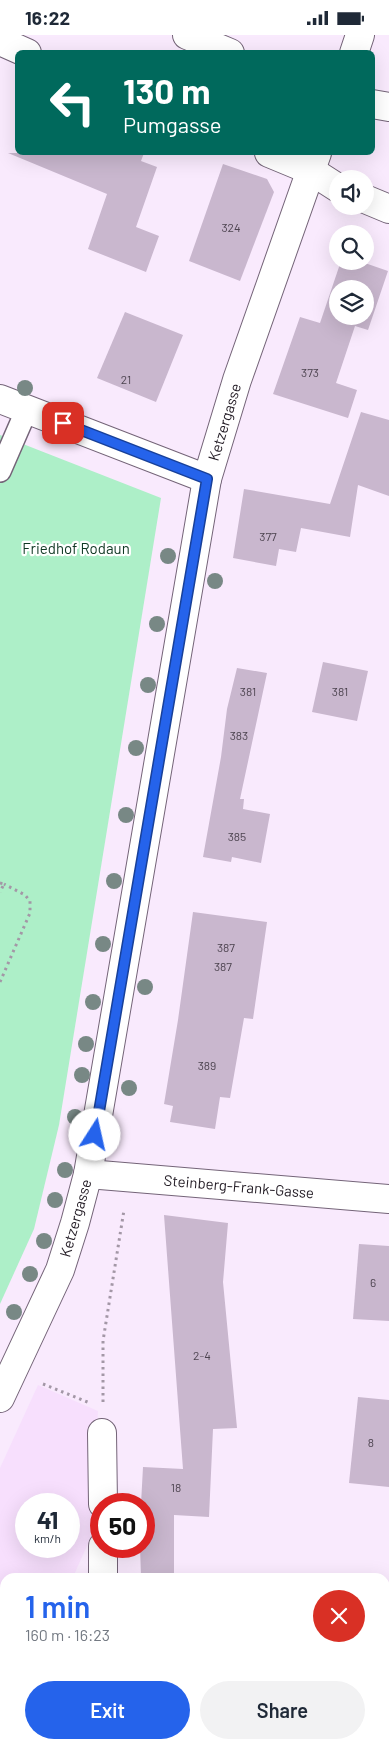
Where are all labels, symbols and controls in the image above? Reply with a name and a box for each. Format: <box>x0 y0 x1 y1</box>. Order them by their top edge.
text: 16:22 <box>25 6 70 29</box>
text: 130 m <box>123 69 210 111</box>
icon: left <box>40 70 105 135</box>
text: Pumgasse <box>123 111 222 137</box>
map controls <box>329 170 374 325</box>
button: sound <box>329 170 374 215</box>
house number: 324 <box>221 220 241 234</box>
button: search <box>329 225 374 270</box>
button: layers <box>329 280 374 325</box>
house number: 373 <box>301 365 319 379</box>
house number: 21 <box>121 372 131 386</box>
street label: Ketzergasse <box>204 381 244 463</box>
pin <box>42 402 84 444</box>
icon: arrive <box>49 409 77 437</box>
house number: 377 <box>259 529 277 543</box>
park label: Friedhof Rodaun <box>22 539 130 557</box>
house number: 381 <box>240 684 256 698</box>
house number: 381 <box>332 684 348 698</box>
house number: 383 <box>230 728 248 742</box>
house number: 385 <box>228 829 246 843</box>
house number: 387 <box>217 940 235 954</box>
house number: 387 <box>214 959 232 973</box>
house number: 389 <box>198 1058 216 1072</box>
position arrow <box>68 1108 120 1160</box>
street label: Steinberg-Frank-Gasse <box>163 1170 315 1202</box>
street label: Ketzergasse <box>55 1177 95 1259</box>
house number: 6 <box>370 1275 376 1289</box>
house number: 2-4 <box>193 1348 211 1362</box>
house number: 8 <box>368 1435 374 1449</box>
house number: 18 <box>171 1480 181 1494</box>
speed limit sign: 50 <box>90 1493 155 1558</box>
text: 41 <box>37 1504 58 1534</box>
text: km/h <box>34 1531 61 1545</box>
text: 1 min <box>25 1588 90 1624</box>
button: close <box>313 1590 365 1642</box>
text: 160 m · 16:23 <box>25 1625 110 1644</box>
button: Exit <box>25 1681 190 1739</box>
button: Share <box>200 1681 365 1739</box>

